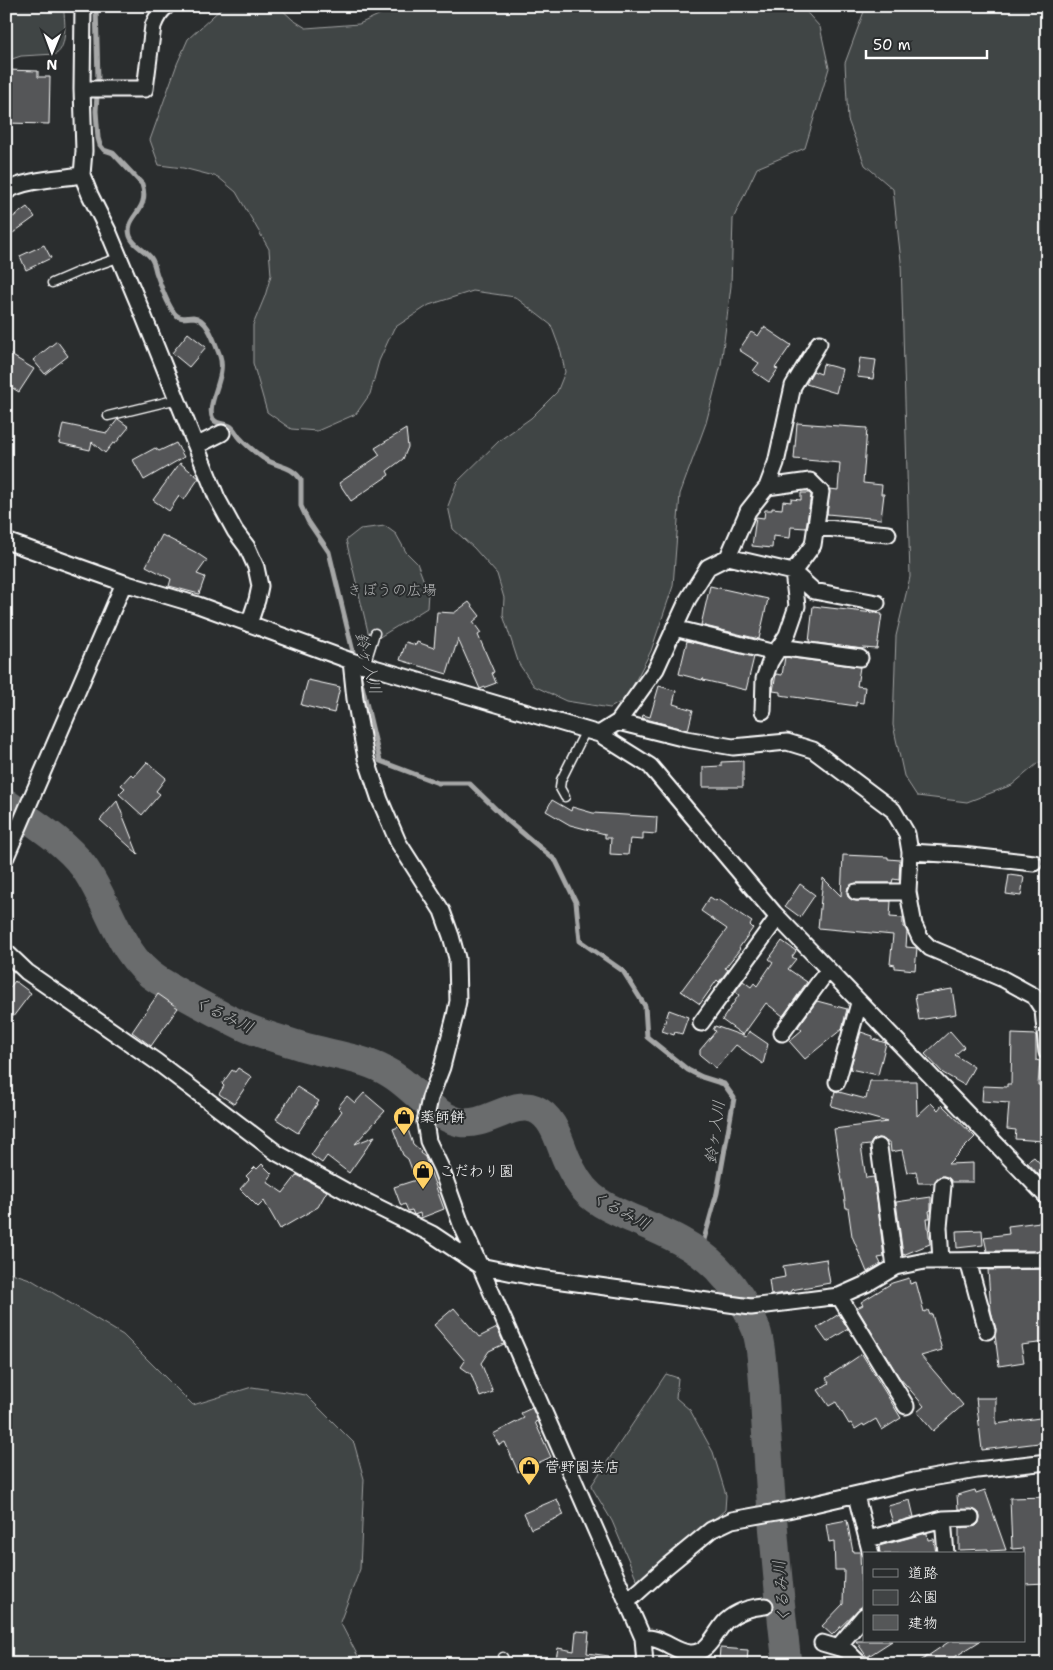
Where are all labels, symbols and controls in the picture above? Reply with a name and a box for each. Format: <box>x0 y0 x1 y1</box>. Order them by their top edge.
north arrow <box>28 28 78 78</box>
scale bar <box>866 28 987 60</box>
text: 50 m <box>873 35 911 55</box>
text: N <box>46 56 57 74</box>
park label: きぼうの広場 <box>347 580 437 600</box>
water label: 鈴ヶ入川 <box>351 630 386 697</box>
water label: くるみ川 <box>190 991 257 1038</box>
water label: 鈴ヶ入川 <box>700 1099 729 1165</box>
shop icon: 薬師餅 <box>392 1105 416 1136</box>
place label: 薬師餅 <box>420 1107 465 1127</box>
shop icon: こだわり園 <box>411 1159 435 1190</box>
place label: こだわり園 <box>439 1161 514 1181</box>
water label: くるみ川 <box>588 1186 654 1235</box>
shop icon: 菅野園芸店 <box>517 1455 541 1486</box>
place label: 菅野園芸店 <box>545 1457 620 1477</box>
legend <box>863 1552 1026 1642</box>
water label: くるみ川 <box>768 1559 795 1625</box>
text: 道路 <box>908 1563 938 1583</box>
text: 公園 <box>908 1587 938 1607</box>
text: 建物 <box>908 1613 938 1633</box>

